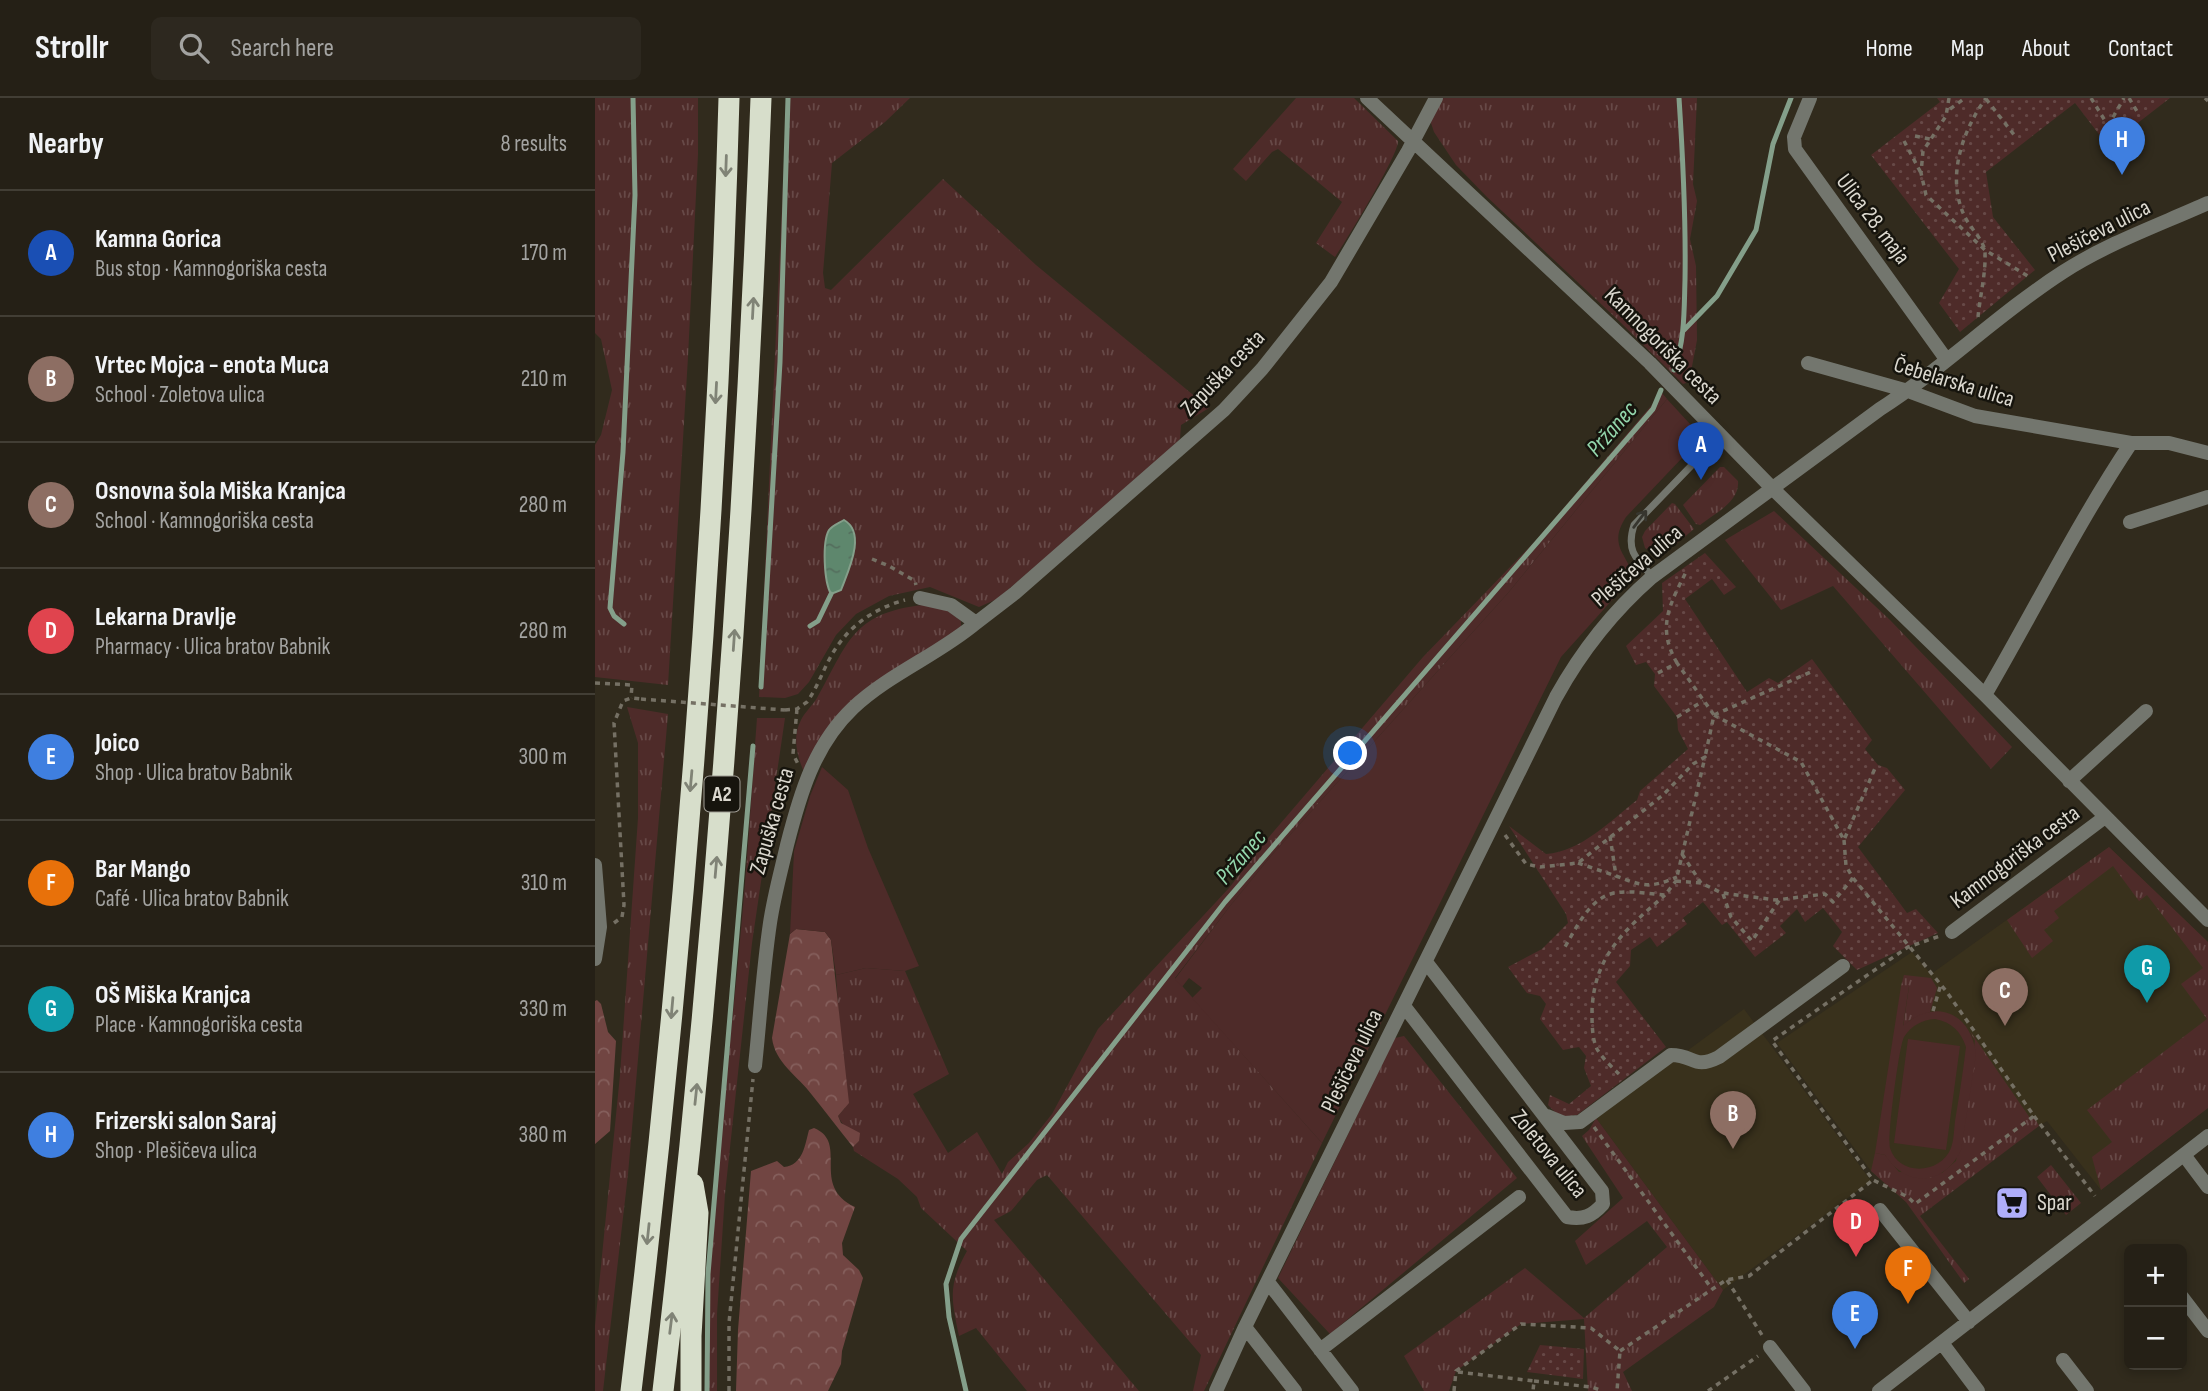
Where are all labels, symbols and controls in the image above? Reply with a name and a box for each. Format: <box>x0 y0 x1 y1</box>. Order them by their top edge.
search box <box>151 17 641 80</box>
text: Strollr <box>35 28 109 68</box>
icon: search <box>175 29 213 67</box>
text: Search here <box>231 33 334 64</box>
text: Home <box>1865 34 1913 63</box>
text: Map <box>1951 34 1984 63</box>
text: About <box>2022 34 2070 63</box>
text: Contact <box>2108 34 2173 63</box>
pin: H <box>2099 117 2145 175</box>
text: Nearby <box>28 126 104 162</box>
text: 8 results <box>501 130 567 158</box>
one-way arrow <box>720 154 733 177</box>
street label: Ulica 28. maja <box>1830 168 1916 270</box>
street label: Plešičeva ulica <box>2043 193 2155 269</box>
text: Kamna Gorica <box>95 224 221 255</box>
text: A <box>46 239 56 267</box>
text: 170 m <box>521 239 567 267</box>
text: Bus stop · Kamnogoriška cesta <box>95 255 327 283</box>
street label: Kamnogoriška cesta <box>1598 281 1728 411</box>
one-way arrow <box>746 297 759 320</box>
street label: Zapuška cesta <box>1175 324 1271 422</box>
text: Vrtec Mojca - enota Muca <box>95 350 329 381</box>
street label: Čebelarska ulica <box>1890 350 2018 414</box>
text: B <box>46 365 56 393</box>
text: 210 m <box>521 365 567 393</box>
text: School · Zoletova ulica <box>95 381 265 409</box>
one-way arrow <box>710 382 723 405</box>
water label: Pržanec <box>1580 395 1644 462</box>
pin: A <box>1678 422 1724 480</box>
text: Osnovna šola Miška Kranjca <box>95 476 346 507</box>
text: C <box>45 491 57 519</box>
text: 280 m <box>519 491 567 519</box>
text: School · Kamnogoriška cesta <box>95 507 314 535</box>
one-way arrow <box>1632 511 1647 529</box>
street label: Plešičeva ulica <box>1586 519 1688 613</box>
text: Lekarna Dravlje <box>95 602 236 633</box>
text: D <box>45 617 57 645</box>
text: 280 m <box>519 617 567 645</box>
one-way arrow <box>728 629 741 652</box>
text: Pharmacy · Ulica bratov Babnik <box>95 633 330 661</box>
text: Joico <box>95 728 140 759</box>
your location <box>1333 736 1367 770</box>
text: E <box>46 743 56 771</box>
text: 300 m <box>518 743 567 771</box>
text: Shop · Ulica bratov Babnik <box>95 759 292 787</box>
street label: Zapuška cesta <box>743 765 801 877</box>
one-way arrow <box>684 769 697 792</box>
road number: A2 <box>705 776 739 812</box>
street label: Kamnogoriška cesta <box>1945 799 2085 915</box>
water label: Pržanec <box>1209 823 1273 890</box>
text: Bar Mango <box>95 854 191 885</box>
one-way arrow <box>710 856 723 879</box>
text: F <box>46 869 56 897</box>
text: 310 m <box>521 869 567 897</box>
text: Café · Ulica bratov Babnik <box>95 885 289 913</box>
pin: G <box>2124 945 2170 1003</box>
pin: C <box>1982 968 2028 1026</box>
text: OŠ Miška Kranjca <box>95 980 251 1011</box>
text: G <box>45 995 57 1023</box>
text: 330 m <box>519 995 567 1023</box>
one-way arrow <box>665 996 678 1019</box>
street label: Plešičeva ulica <box>1315 1005 1389 1117</box>
text: Place · Kamnogoriška cesta <box>95 1011 303 1039</box>
one-way arrow <box>690 1083 703 1105</box>
pin: B <box>1710 1091 1756 1149</box>
street label: Zoletova ulica <box>1505 1104 1593 1204</box>
text: Frizerski salon Saraj <box>95 1106 276 1137</box>
text: H <box>45 1121 57 1149</box>
text: 380 m <box>519 1121 567 1149</box>
text: Shop · Plešičeva ulica <box>95 1137 257 1165</box>
supermarket icon: Spar <box>1993 1184 2031 1222</box>
place label: Spar <box>2037 1189 2072 1217</box>
pin: D <box>1833 1199 1879 1257</box>
one-way arrow <box>641 1222 654 1245</box>
map controls <box>2124 1244 2187 1370</box>
button: + <box>2124 1244 2187 1307</box>
pin: F <box>1885 1246 1931 1304</box>
pin: E <box>1832 1291 1878 1349</box>
button: − <box>2124 1307 2187 1370</box>
one-way arrow <box>665 1312 678 1335</box>

